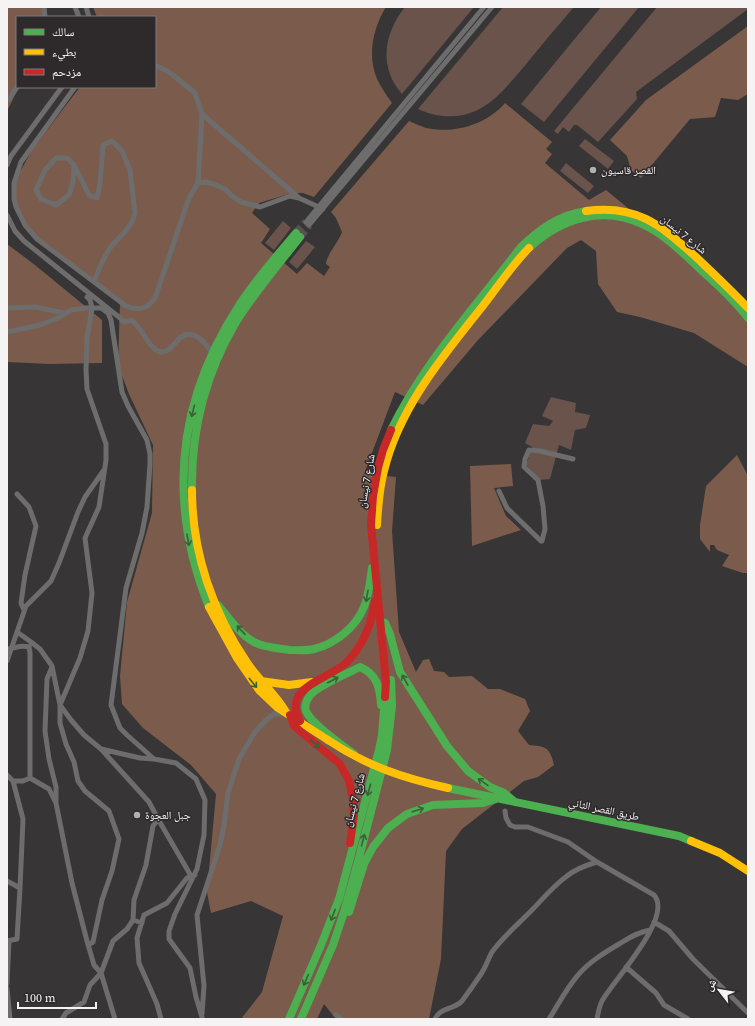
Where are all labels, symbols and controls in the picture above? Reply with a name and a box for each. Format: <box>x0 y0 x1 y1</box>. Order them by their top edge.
legend <box>16 16 156 88</box>
text: سالك <box>52 24 74 40</box>
text: بطيء <box>52 44 76 62</box>
text: مزدحم <box>52 64 81 80</box>
place label: القصر قاسيون <box>601 163 656 178</box>
marker: القصر قاسيون <box>588 165 598 175</box>
street label: شارع 7 نيسان <box>658 211 710 258</box>
one-way arrow <box>189 404 196 417</box>
street label: شارع 7 نيسان <box>354 453 379 510</box>
one-way arrow <box>185 533 193 546</box>
one-way arrow <box>363 589 371 602</box>
one-way arrow <box>236 625 245 635</box>
one-way arrow <box>400 674 408 686</box>
one-way arrow <box>327 676 339 684</box>
one-way arrow <box>248 677 257 688</box>
one-way arrow <box>310 739 320 748</box>
street label: شارع 7 نيسان <box>340 772 369 829</box>
one-way arrow <box>478 778 489 786</box>
one-way arrow <box>364 783 372 796</box>
street label: طريق القصر الثاني <box>567 795 641 825</box>
one-way arrow <box>411 806 423 814</box>
place label: جبل العجوة <box>145 808 191 823</box>
marker: جبل العجوة <box>132 810 142 820</box>
one-way arrow <box>360 834 368 847</box>
one-way arrow <box>329 908 336 920</box>
north arrow <box>699 970 739 1010</box>
one-way arrow <box>302 974 309 986</box>
text: ش <box>701 976 720 994</box>
scale bar <box>18 984 96 1010</box>
text: 100 m <box>24 990 56 1006</box>

